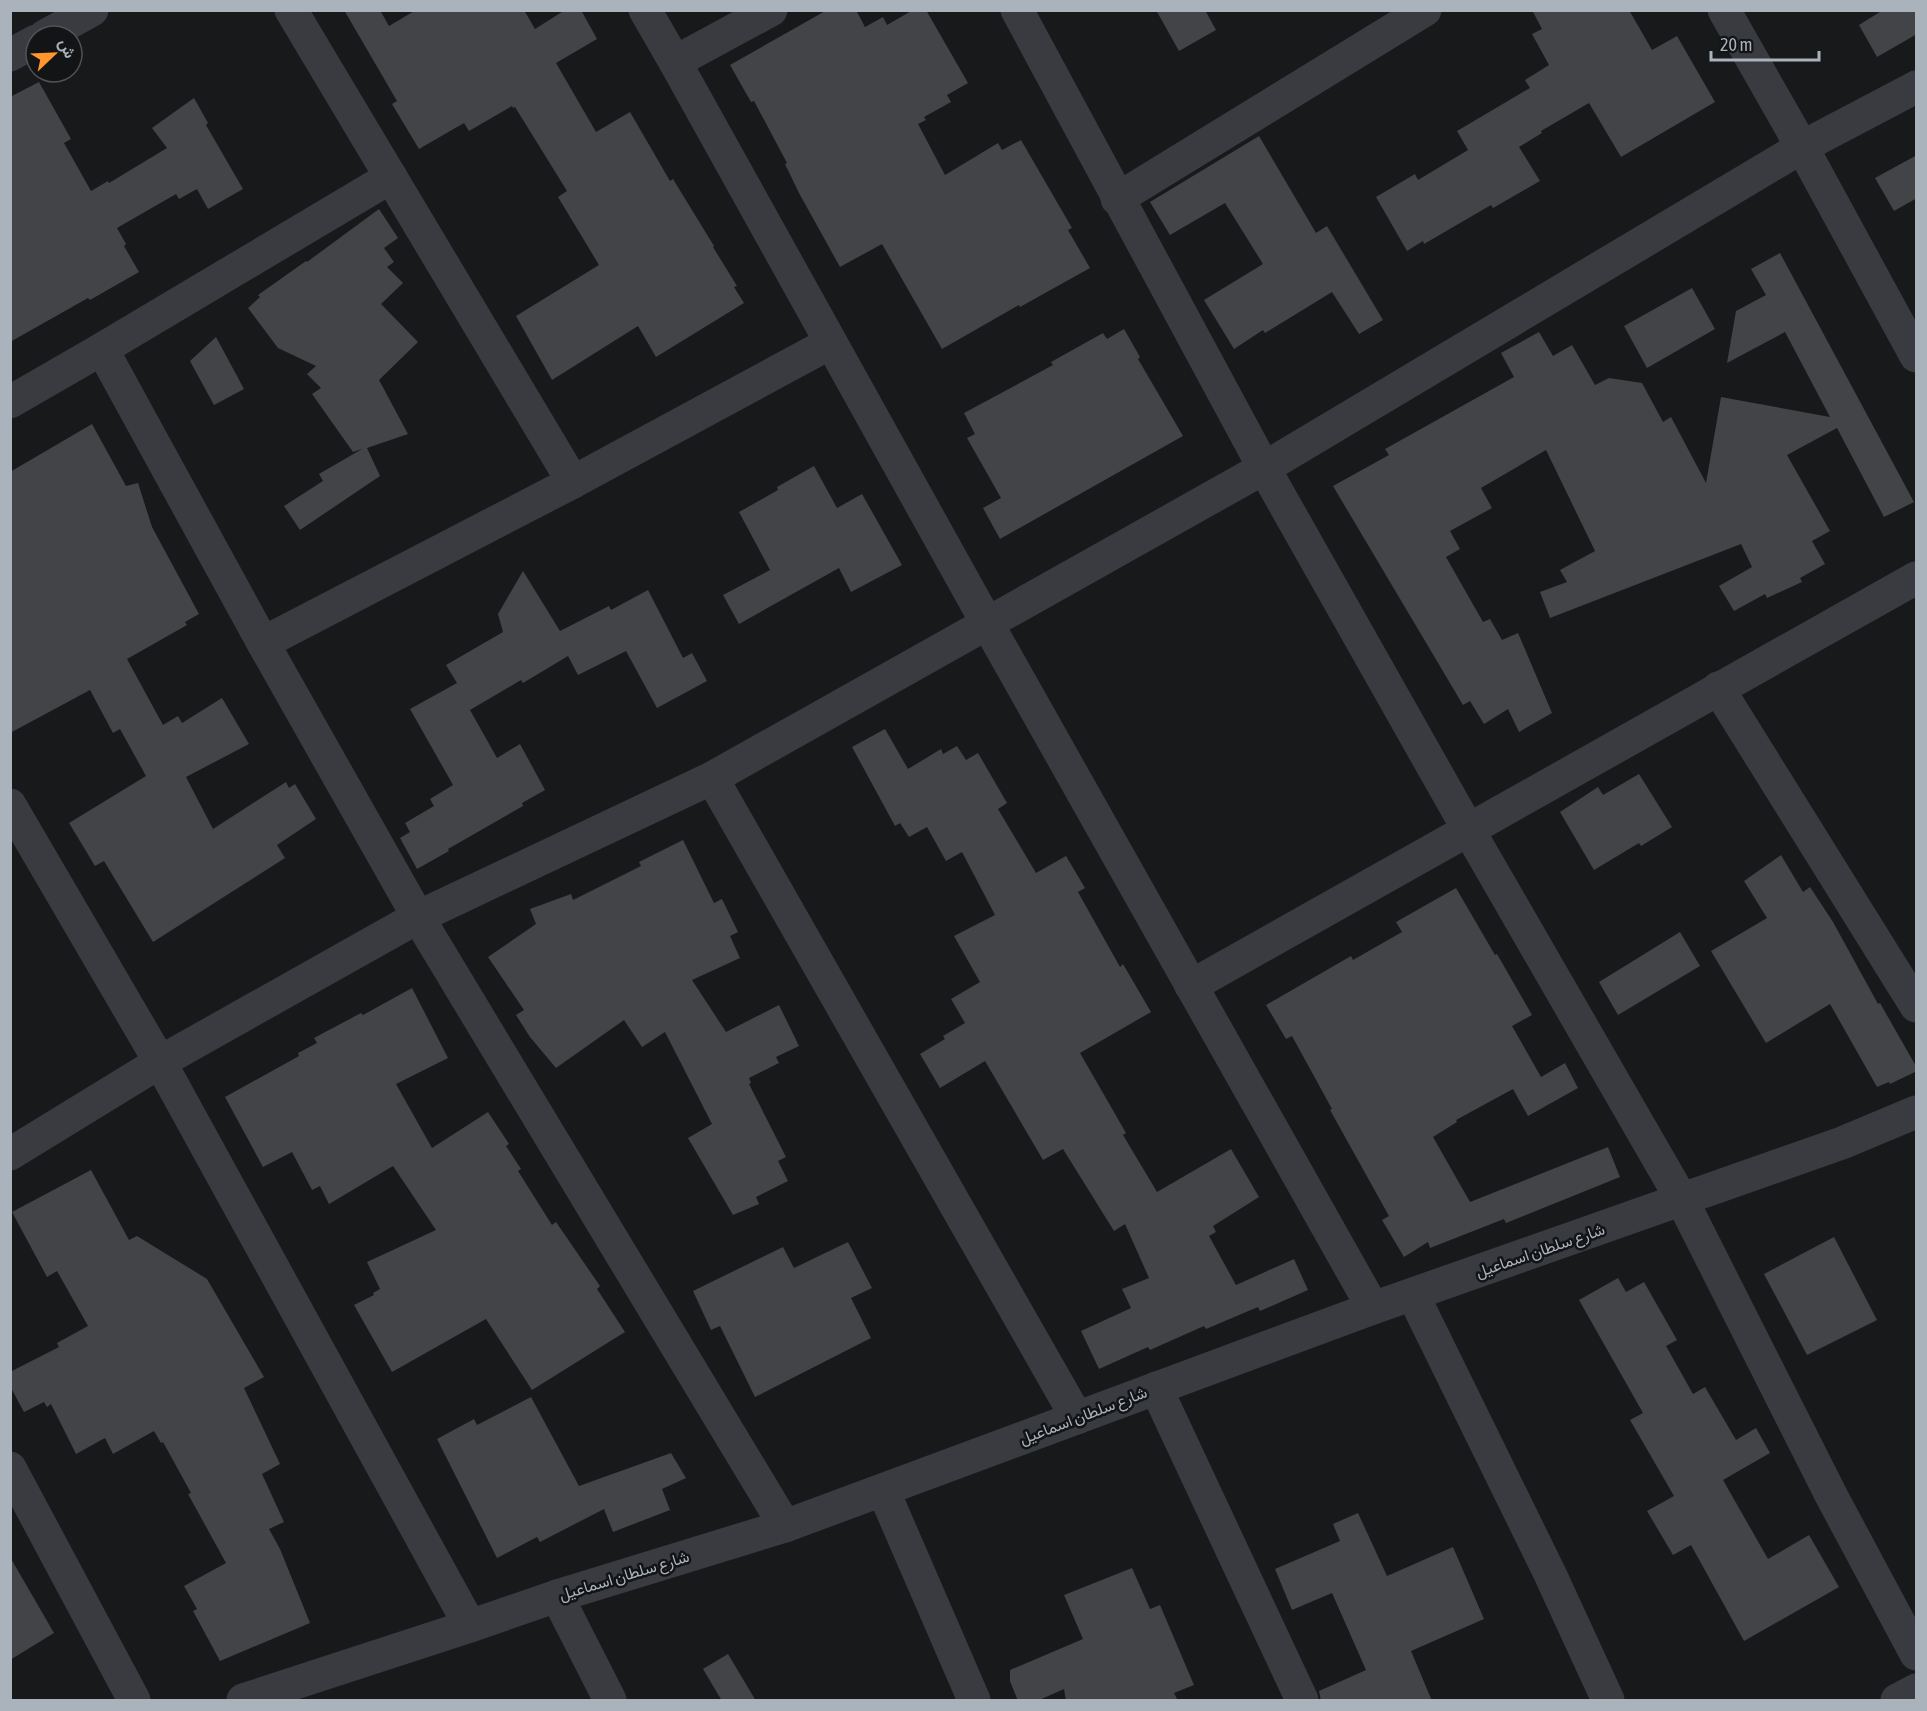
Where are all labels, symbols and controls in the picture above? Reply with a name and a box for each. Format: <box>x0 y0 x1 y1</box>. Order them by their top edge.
north arrow <box>24 24 84 84</box>
scale bar <box>1711 24 1819 62</box>
text: 20 m <box>1720 34 1752 55</box>
text: ش <box>55 36 80 61</box>
street label: شارع سلطان اسماعيل <box>1473 1219 1608 1283</box>
street label: شارع سلطان اسماعيل <box>1017 1382 1150 1450</box>
street label: شارع سلطان اسماعيل <box>557 1547 692 1606</box>

